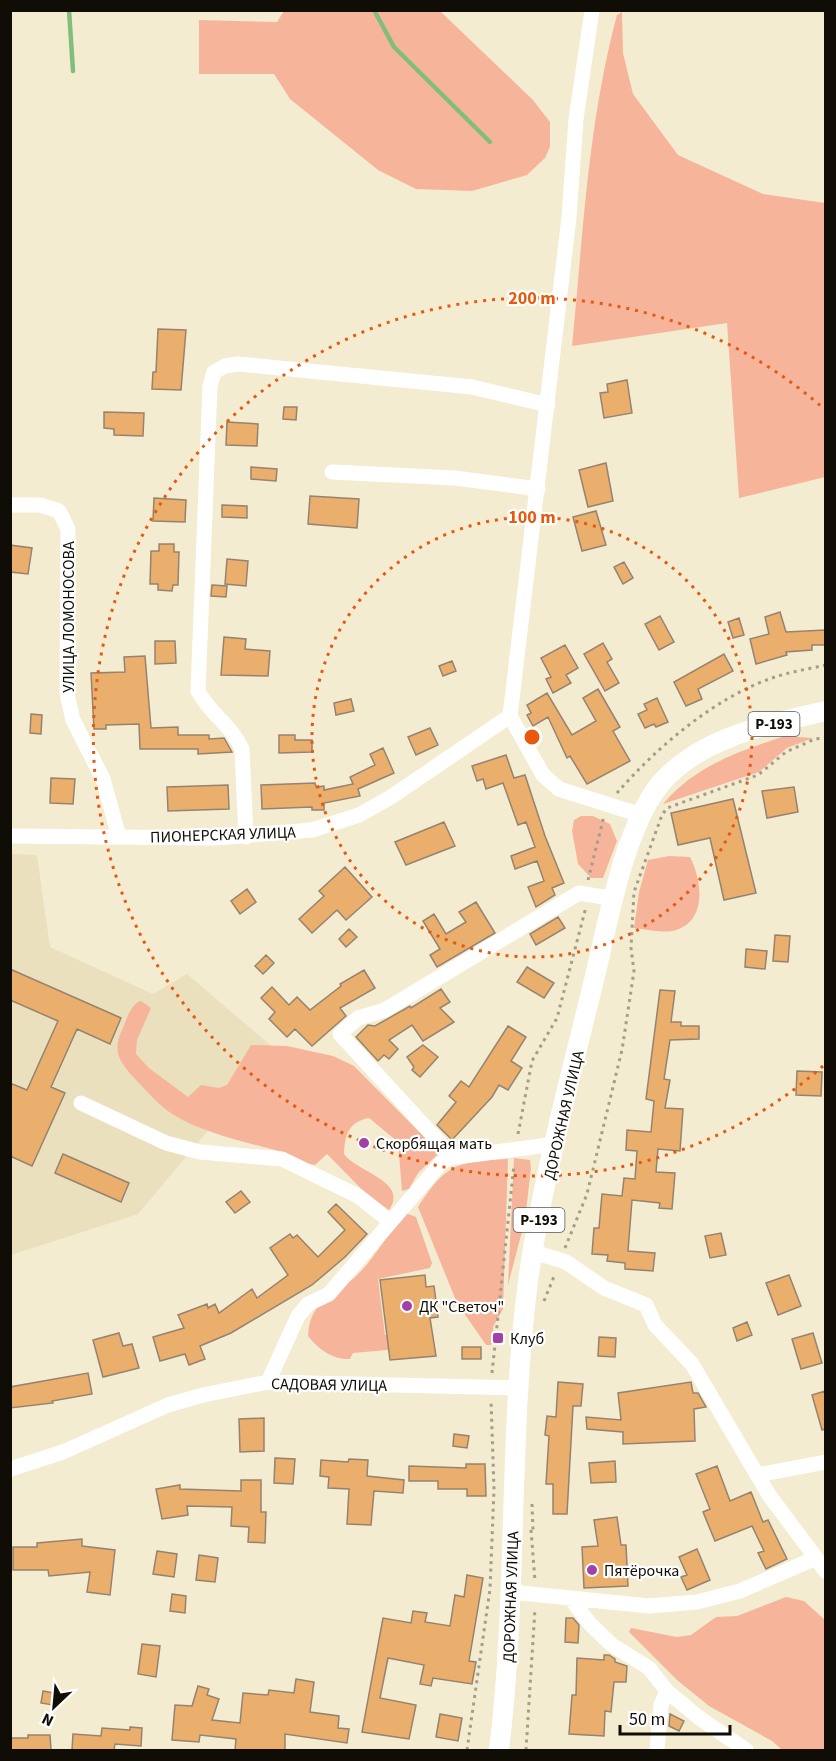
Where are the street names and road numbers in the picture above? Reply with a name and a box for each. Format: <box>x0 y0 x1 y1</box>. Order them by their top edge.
street label: УЛИЦА ЛОМОНОСОВА <box>58 541 80 693</box>
road number: Р-193 <box>748 712 800 736</box>
street label: ПИОНЕРСКАЯ УЛИЦА <box>150 821 297 849</box>
street label: ДОРОЖНАЯ УЛИЦА <box>538 1048 590 1182</box>
road number: Р-193 <box>514 1208 564 1232</box>
street label: САДОВАЯ УЛИЦА <box>271 1373 387 1397</box>
street label: ДОРОЖНАЯ УЛИЦА <box>498 1530 524 1663</box>

